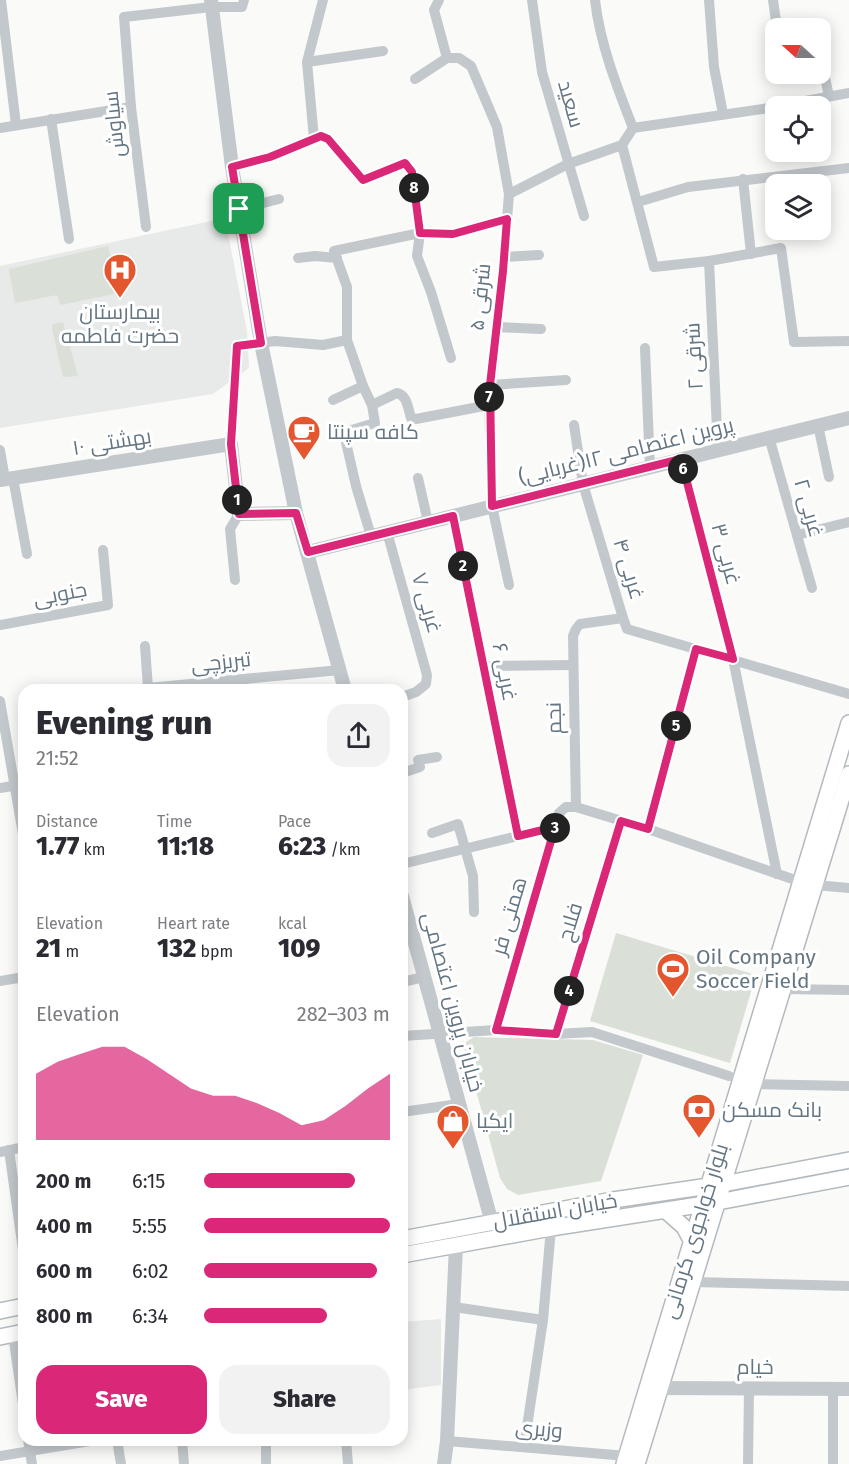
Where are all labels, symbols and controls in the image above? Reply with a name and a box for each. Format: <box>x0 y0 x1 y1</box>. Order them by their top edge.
north arrow <box>765 18 831 84</box>
map controls <box>765 18 831 240</box>
street label: سعید <box>552 77 590 131</box>
street label: سیاوش <box>98 90 130 158</box>
button: locate <box>765 96 831 162</box>
pin: 8 <box>399 173 429 203</box>
button: layers <box>765 174 831 240</box>
text: 8 <box>409 178 419 197</box>
pin <box>213 183 264 234</box>
icon: arrive <box>222 192 255 225</box>
hospital icon: بیمارستان حضرت فاطمه <box>102 252 138 299</box>
street label: شرقی ۵ <box>464 262 496 332</box>
place label: بیمارستان حضرت فاطمه <box>61 299 179 349</box>
street label: شرقی ۲ <box>679 322 709 390</box>
pin: 7 <box>474 382 504 412</box>
text: 7 <box>485 387 493 406</box>
street label: پروین اعتصامی ۱۲(غربایی) <box>516 412 737 491</box>
cafe icon: کافه سپنتا <box>286 414 322 461</box>
place label: کافه سپنتا <box>327 419 419 445</box>
street label: بهشتی ۱۰ <box>71 423 153 461</box>
pin: 6 <box>668 454 698 484</box>
text: 6 <box>678 459 688 478</box>
street label: غربی ۲ <box>788 476 830 540</box>
pin: 1 <box>222 485 252 515</box>
text: 1 <box>233 490 241 509</box>
street label: غربی ۳ <box>705 520 747 588</box>
street label: غربی ۴ <box>607 535 651 603</box>
pin: 2 <box>448 551 478 581</box>
text: 2 <box>459 556 467 575</box>
street label: غربی ۷ <box>406 570 448 636</box>
street label: جنوبی <box>31 576 89 612</box>
street label: غربی ۶ <box>487 641 523 703</box>
street label: تبریزچی <box>190 646 253 679</box>
street label: نجم <box>541 702 568 734</box>
text: Evening run <box>36 703 212 743</box>
button: share <box>327 704 390 767</box>
pin: 5 <box>661 711 691 741</box>
text: 5 <box>672 716 680 735</box>
text: 21:52 <box>36 746 79 770</box>
text: Distance <box>36 812 98 831</box>
text: Time <box>157 812 192 831</box>
text: Pace <box>278 812 311 831</box>
pin: 3 <box>540 813 570 843</box>
text: 3 <box>551 818 559 837</box>
text: 1.77 <box>36 831 79 862</box>
text: 11:18 <box>157 831 214 862</box>
text: 6:23 <box>278 831 326 862</box>
text: km <box>79 840 105 859</box>
text: /km <box>326 840 361 859</box>
street label: همتی فر <box>485 874 533 959</box>
street label: فلاح <box>552 900 589 945</box>
street label: خیابان پروین اعتصامی <box>416 909 489 1095</box>
text: Elevation <box>36 914 103 933</box>
text: Heart rate <box>157 914 230 933</box>
text: kcal <box>278 914 307 933</box>
text: 21 <box>36 933 61 964</box>
text: 132 <box>157 933 196 964</box>
text: 109 <box>278 933 320 964</box>
text: m <box>61 942 79 961</box>
text: bpm <box>196 942 233 961</box>
place label: Oil Company Soccer Field <box>696 944 817 994</box>
sports icon: Oil Company Soccer Field <box>655 951 691 998</box>
pin: 4 <box>554 976 584 1006</box>
text: 4 <box>564 981 574 1000</box>
text: Elevation <box>36 1002 120 1026</box>
text: 282–303 m <box>297 1002 390 1026</box>
bank icon: بانک مسکن <box>681 1092 717 1139</box>
place label: بانک مسکن <box>722 1097 822 1123</box>
shop icon: ایکیا <box>435 1103 471 1150</box>
place label: ایکیا <box>476 1108 513 1134</box>
street label: بلوار خواجوی کرمانی <box>656 1140 734 1322</box>
text: 200 m <box>36 1169 91 1193</box>
text: 6:15 <box>132 1169 165 1193</box>
street label: خیابان استقلال <box>491 1187 619 1235</box>
text: 400 m <box>36 1214 92 1238</box>
text: 5:55 <box>132 1214 167 1238</box>
text: 600 m <box>36 1259 92 1283</box>
text: 6:02 <box>132 1259 168 1283</box>
text: 800 m <box>36 1304 93 1328</box>
text: 6:34 <box>132 1304 168 1328</box>
street label: خیام <box>736 1354 774 1381</box>
button: Save <box>36 1365 207 1434</box>
button: Share <box>219 1365 390 1434</box>
street label: وزیری <box>514 1414 564 1444</box>

